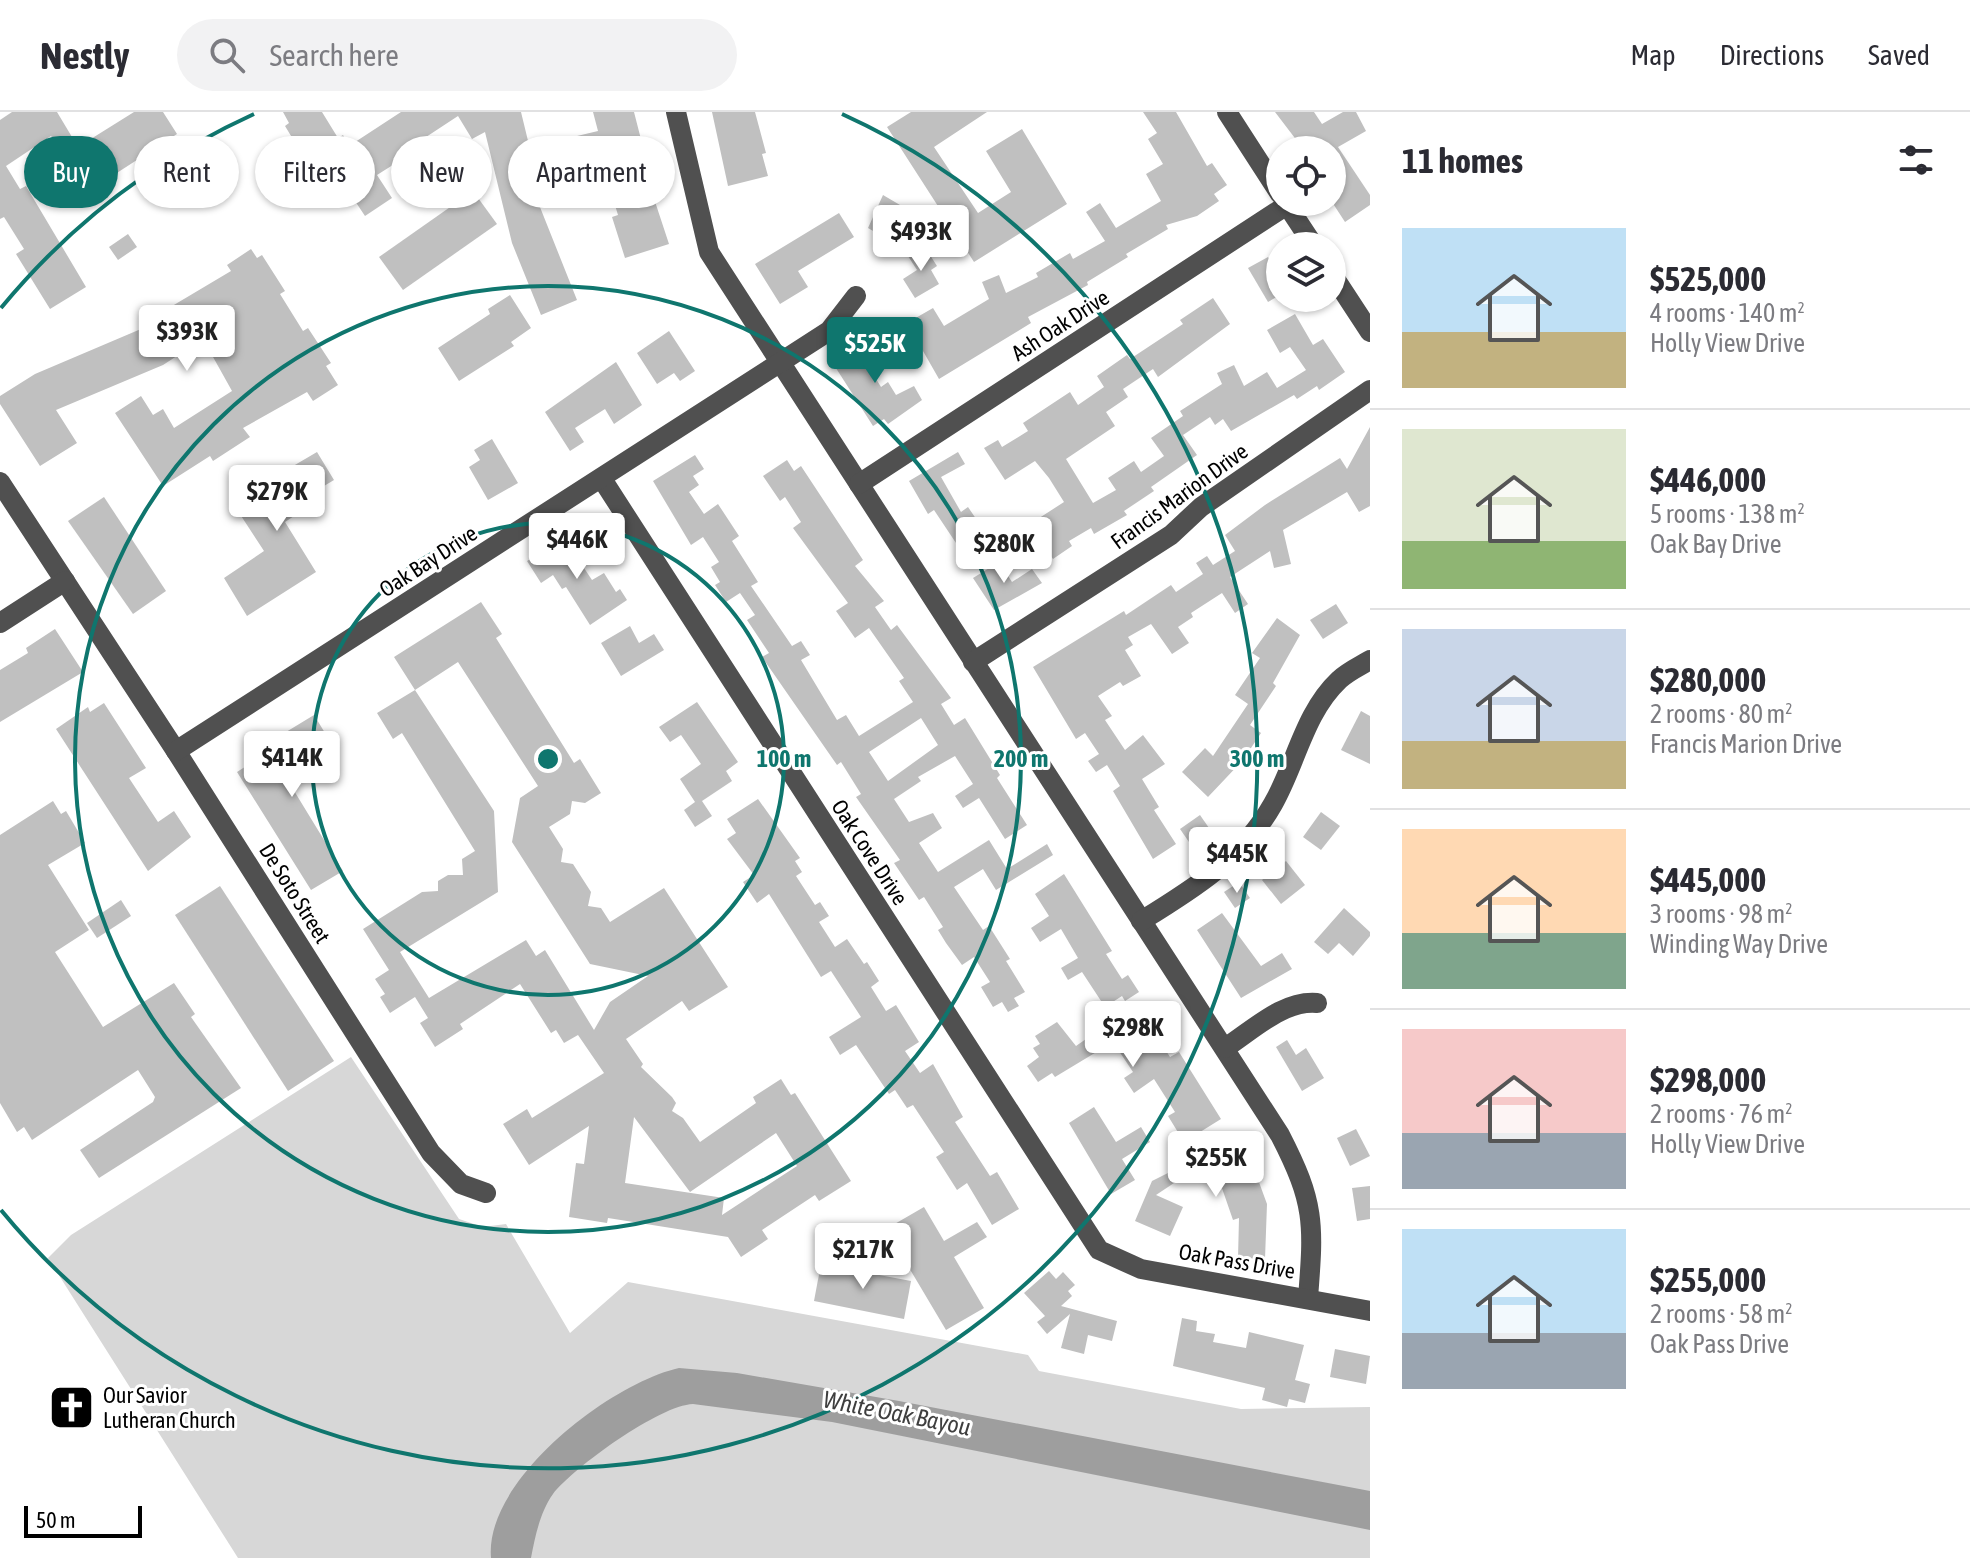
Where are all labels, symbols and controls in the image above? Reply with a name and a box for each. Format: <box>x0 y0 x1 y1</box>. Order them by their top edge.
search box <box>177 19 737 91</box>
icon: search <box>205 33 249 77</box>
text: Nestly <box>40 34 129 77</box>
text: Search here <box>269 38 399 72</box>
text: Map <box>1631 39 1676 71</box>
text: Directions <box>1720 39 1824 71</box>
text: Saved <box>1868 39 1930 71</box>
chip: Buy <box>24 136 118 208</box>
chip: Rent <box>134 136 239 208</box>
chip: Filters <box>255 136 375 208</box>
chip: New <box>391 136 492 208</box>
chip: Apartment <box>508 136 675 208</box>
map controls <box>1266 136 1346 312</box>
button: locate <box>1266 136 1346 216</box>
icon: filters <box>1894 138 1938 182</box>
text: 11 homes <box>1402 141 1523 180</box>
pin: $493K <box>865 205 977 273</box>
text: $493K <box>891 216 951 246</box>
button: layers <box>1266 232 1346 312</box>
text: $525,000 <box>1650 259 1766 298</box>
icon: home <box>1466 260 1562 356</box>
street label: Ash Oak Drive <box>1006 284 1114 366</box>
text: 4 rooms · 140 m² <box>1650 298 1805 328</box>
pin: $393K <box>131 305 243 373</box>
text: $393K <box>157 316 217 346</box>
pin: $525K <box>819 317 931 385</box>
text: $525K <box>845 328 905 358</box>
text: Holly View Drive <box>1650 328 1805 358</box>
street label: Francis Marion Drive <box>1106 438 1252 554</box>
text: $446,000 <box>1650 460 1766 499</box>
icon: home <box>1466 461 1562 557</box>
pin: $279K <box>221 465 333 533</box>
text: $279K <box>247 476 307 506</box>
text: 5 rooms · 138 m² <box>1650 499 1805 529</box>
pin: $446K <box>521 513 633 581</box>
pin: $280K <box>948 517 1060 585</box>
street label: Oak Bay Drive <box>374 520 482 602</box>
text: $446K <box>547 524 607 554</box>
text: $280K <box>974 528 1034 558</box>
text: Oak Bay Drive <box>1650 529 1781 559</box>
text: $280,000 <box>1650 660 1766 699</box>
icon: home <box>1466 661 1562 757</box>
text: 2 rooms · 80 m² <box>1650 699 1792 729</box>
text: Francis Marion Drive <box>1650 729 1842 759</box>
pin: $414K <box>236 731 348 799</box>
text: $414K <box>262 742 322 772</box>
centre of rings <box>534 745 562 773</box>
text: 100 m <box>757 745 811 772</box>
text: 200 m <box>994 745 1048 772</box>
text: 300 m <box>1230 745 1284 772</box>
street label: Oak Cove Drive <box>826 794 914 910</box>
pin: $445K <box>1181 827 1293 895</box>
street label: De Soto Street <box>254 838 336 948</box>
text: $445K <box>1207 838 1267 868</box>
text: $445,000 <box>1650 860 1766 899</box>
icon: home <box>1466 861 1562 957</box>
text: 3 rooms · 98 m² <box>1650 899 1792 929</box>
text: Winding Way Drive <box>1650 929 1828 959</box>
pin: $298K <box>1077 1001 1189 1069</box>
text: $298K <box>1103 1012 1163 1042</box>
text: $298,000 <box>1650 1060 1766 1099</box>
icon: home <box>1466 1061 1562 1157</box>
text: 2 rooms · 76 m² <box>1650 1099 1792 1129</box>
text: Holly View Drive <box>1650 1129 1805 1159</box>
pin: $255K <box>1160 1131 1272 1199</box>
text: $255K <box>1186 1142 1246 1172</box>
pin: $217K <box>807 1223 919 1291</box>
text: $217K <box>833 1234 893 1264</box>
street label: Oak Pass Drive <box>1177 1238 1297 1284</box>
text: $255,000 <box>1650 1260 1766 1299</box>
icon: home <box>1466 1261 1562 1357</box>
text: 2 rooms · 58 m² <box>1650 1299 1792 1329</box>
text: Oak Pass Drive <box>1650 1329 1789 1359</box>
place label: Our Savior Lutheran Church <box>103 1382 236 1433</box>
church icon: Our Savior Lutheran Church <box>48 1384 96 1432</box>
water label: White Oak Bayou <box>821 1385 973 1441</box>
scale bar <box>24 1502 142 1538</box>
text: 50 m <box>36 1507 76 1533</box>

